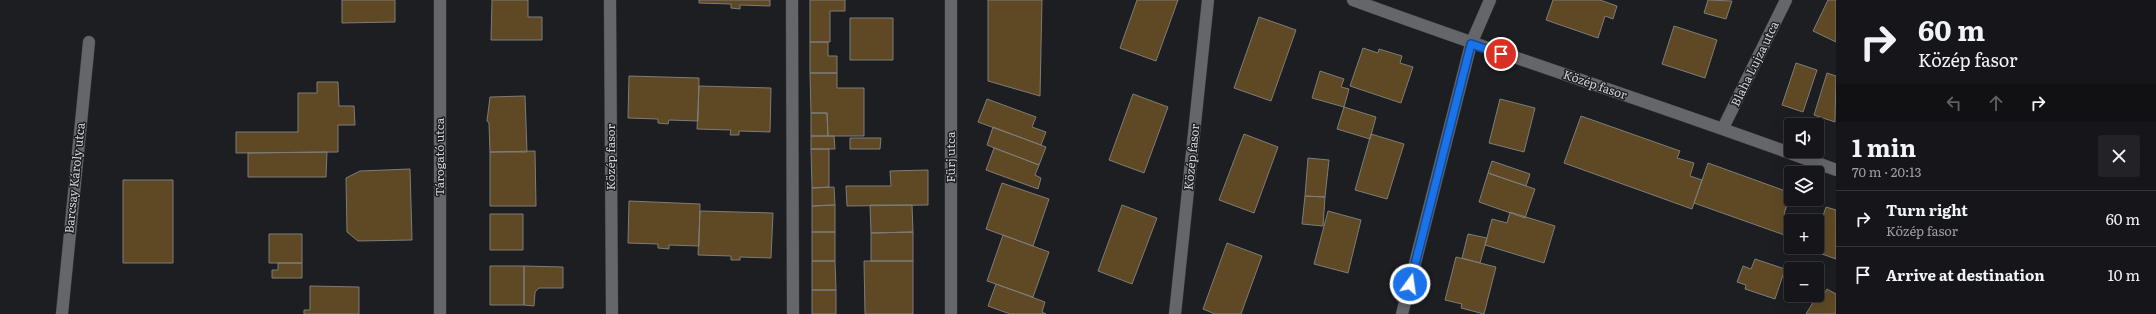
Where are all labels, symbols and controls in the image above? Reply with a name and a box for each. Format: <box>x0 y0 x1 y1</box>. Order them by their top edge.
text: 60 m <box>1918 8 1985 50</box>
icon: right <box>1852 16 1904 68</box>
street label: Blaha Lujza utca <box>1726 17 1783 109</box>
pin <box>1484 37 1518 71</box>
icon: arrive <box>1490 43 1512 65</box>
text: Közép fasor <box>1918 46 2018 73</box>
street label: Közép fasor <box>1561 65 1630 103</box>
icon: left <box>1943 92 1965 114</box>
icon: ahead <box>1985 92 2007 114</box>
icon: right <box>2027 92 2049 114</box>
street label: Tárogató utca <box>430 117 448 196</box>
map controls <box>1784 118 1824 302</box>
button: sound <box>1784 118 1824 158</box>
street label: Barcsay Károly utca <box>59 121 89 234</box>
street label: Közép fasor <box>601 123 619 190</box>
street label: Közép fasor <box>1179 123 1203 191</box>
text: 1 min <box>1852 129 1916 164</box>
street label: Fürj utca <box>941 131 959 183</box>
button: close <box>2098 135 2140 177</box>
text: 70 m · 20:13 <box>1852 162 1922 181</box>
button: layers <box>1784 166 1824 206</box>
text: Turn right <box>1886 198 1968 221</box>
text: 60 m <box>2106 207 2140 230</box>
icon: right <box>1852 208 1874 230</box>
button: + <box>1784 214 1824 254</box>
text: Közép fasor <box>1886 221 1958 240</box>
button: − <box>1784 262 1824 302</box>
position arrow <box>1389 263 1431 305</box>
text: Arrive at destination <box>1886 263 2045 286</box>
text: 10 m <box>2108 263 2140 286</box>
icon: arrive <box>1852 264 1874 286</box>

